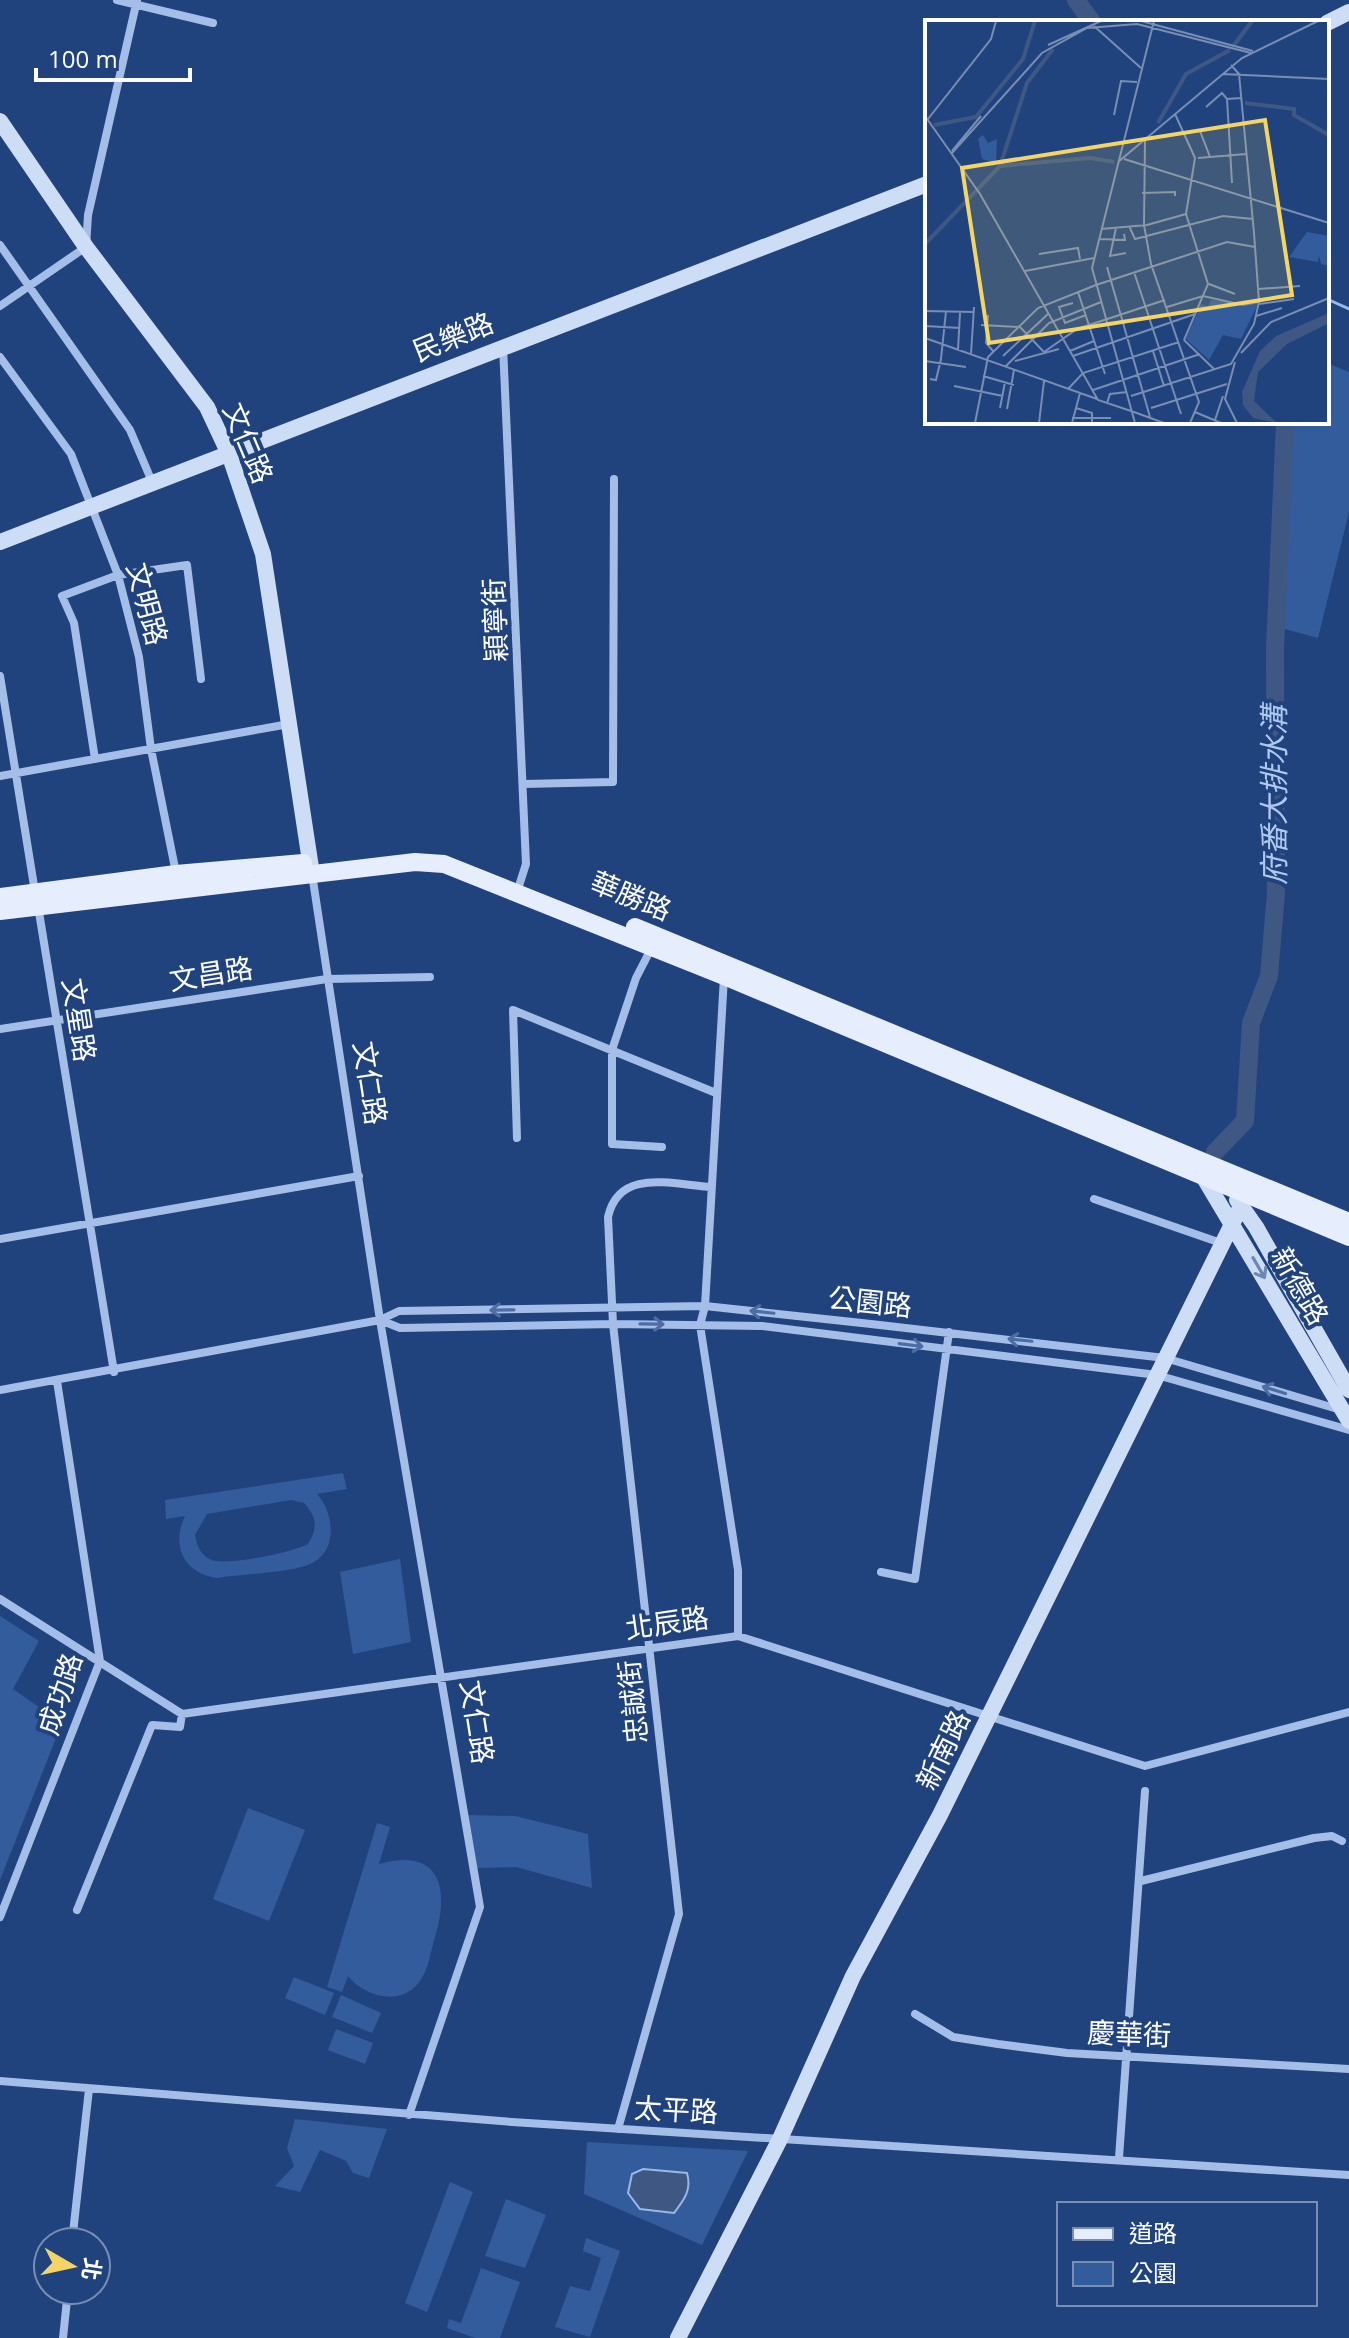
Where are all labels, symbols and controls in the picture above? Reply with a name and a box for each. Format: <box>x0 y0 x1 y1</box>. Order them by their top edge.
inset map <box>925 20 1329 424</box>
scale bar <box>36 32 190 82</box>
text: 100 m <box>48 42 118 75</box>
street label: 民樂路 <box>407 303 499 369</box>
street label: 文仁路 <box>215 397 283 489</box>
street label: 文明路 <box>119 558 177 649</box>
street label: 穎寧街 <box>474 577 514 663</box>
water label: 府番大排水溝 <box>1253 701 1294 885</box>
street label: 華勝路 <box>585 862 677 928</box>
street label: 文昌路 <box>166 948 255 998</box>
street label: 文星路 <box>55 975 105 1064</box>
street label: 文仁路 <box>346 1038 396 1127</box>
street label: 新德路 <box>1263 1240 1338 1331</box>
one-way arrow <box>1251 1256 1267 1279</box>
street label: 公園路 <box>826 1278 914 1324</box>
one-way arrow <box>489 1302 516 1318</box>
one-way arrow <box>749 1305 776 1320</box>
one-way arrow <box>638 1316 665 1332</box>
one-way arrow <box>1007 1332 1034 1347</box>
one-way arrow <box>897 1338 924 1353</box>
one-way arrow <box>1262 1382 1288 1397</box>
street label: 北辰路 <box>623 1597 711 1647</box>
street label: 成功路 <box>28 1648 90 1740</box>
street label: 忠誠街 <box>609 1658 655 1746</box>
street label: 文仁路 <box>453 1677 503 1766</box>
street label: 新南路 <box>907 1703 978 1796</box>
street label: 慶華街 <box>1086 2013 1172 2053</box>
street label: 太平路 <box>633 2088 719 2130</box>
legend <box>1057 2202 1317 2306</box>
text: 道路 <box>1129 2216 1177 2249</box>
north arrow <box>32 2226 112 2306</box>
text: 北 <box>76 2256 109 2283</box>
text: 公園 <box>1129 2256 1177 2289</box>

